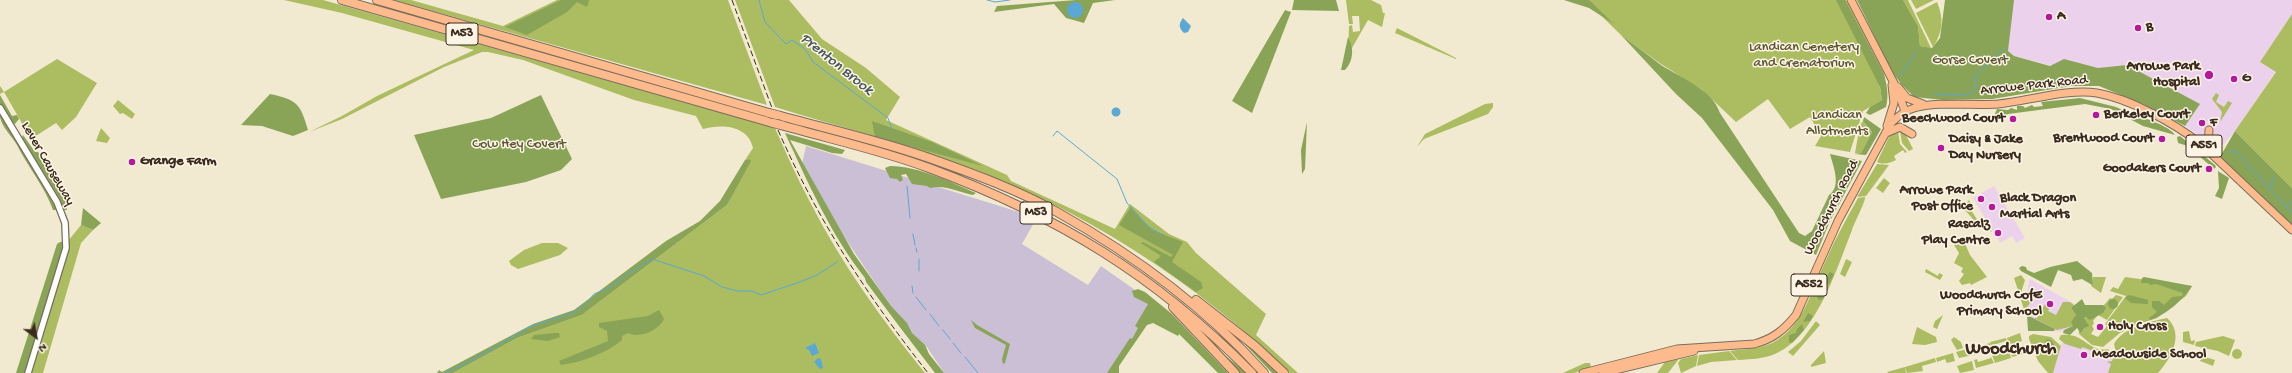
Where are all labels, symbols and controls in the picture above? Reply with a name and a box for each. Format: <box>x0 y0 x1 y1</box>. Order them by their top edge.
place label: A <box>2057 9 2065 25</box>
marker: A <box>2044 12 2054 22</box>
place label: B <box>2146 20 2153 36</box>
road number: M53 <box>446 23 478 45</box>
marker: B <box>2133 23 2143 33</box>
water label: Prenton Brook <box>796 30 876 100</box>
park label: Landican Cemetery and Crematorium <box>1749 40 1859 72</box>
park label: Gorse Covert <box>1932 53 2008 69</box>
place label: Arrowe Park Hospital <box>2126 59 2200 92</box>
marker: Arrowe Park Hospital <box>2203 69 2215 81</box>
place label: G <box>2242 71 2251 87</box>
street label: Arrowe Park Road <box>1980 72 2088 100</box>
marker: G <box>2229 74 2239 84</box>
place label: Berkeley Court <box>2104 107 2189 123</box>
park label: Landican Allotments <box>1806 108 1868 140</box>
marker: Berkeley Court <box>2091 110 2101 120</box>
place label: Beechwood Court <box>1902 111 2005 127</box>
marker: Beechwood Court <box>2008 114 2018 124</box>
place label: F <box>2210 115 2217 131</box>
marker: F <box>2197 118 2207 128</box>
street label: Lever Causeway <box>16 119 78 209</box>
place label: Brentwood Court <box>2053 131 2154 147</box>
place label: Daisy & Jake Day Nursery <box>1949 132 2023 164</box>
marker: Brentwood Court <box>2157 134 2167 144</box>
road number: A551 <box>2186 135 2222 157</box>
park label: Cow Hey Covert <box>472 137 566 153</box>
marker: Daisy & Jake Day Nursery <box>1936 143 1946 153</box>
place label: Grange Farm <box>140 154 217 170</box>
marker: Grange Farm <box>127 157 137 167</box>
street label: Woodchurch Road <box>1801 158 1863 258</box>
place label: Goodakers Court <box>2103 161 2201 177</box>
marker: Goodakers Court <box>2204 164 2214 174</box>
place label: Arrowe Park Post Office <box>1899 183 1973 216</box>
place label: Black Dragon Martial Arts <box>2000 191 2076 224</box>
marker: Arrowe Park Post Office <box>1976 194 1986 204</box>
road number: M53 <box>1020 202 1052 224</box>
marker: Black Dragon Martial Arts <box>1987 202 1997 212</box>
place label: Rascalz Play Centre <box>1922 217 1990 250</box>
marker: Rascalz Play Centre <box>1993 228 2003 238</box>
road number: A552 <box>1791 274 1827 296</box>
place label: Woodchurch CofE Primary School <box>1940 288 2042 320</box>
marker: Woodchurch CofE Primary School <box>2045 299 2055 309</box>
north arrow <box>16 317 56 357</box>
place label: Holy Cross <box>2108 319 2167 335</box>
marker: Holy Cross <box>2095 322 2105 332</box>
district label: Woodchurch <box>1966 339 2056 361</box>
text: N <box>36 340 49 354</box>
place label: Meadowside School <box>2092 347 2206 363</box>
marker: Meadowside School <box>2079 350 2089 360</box>

